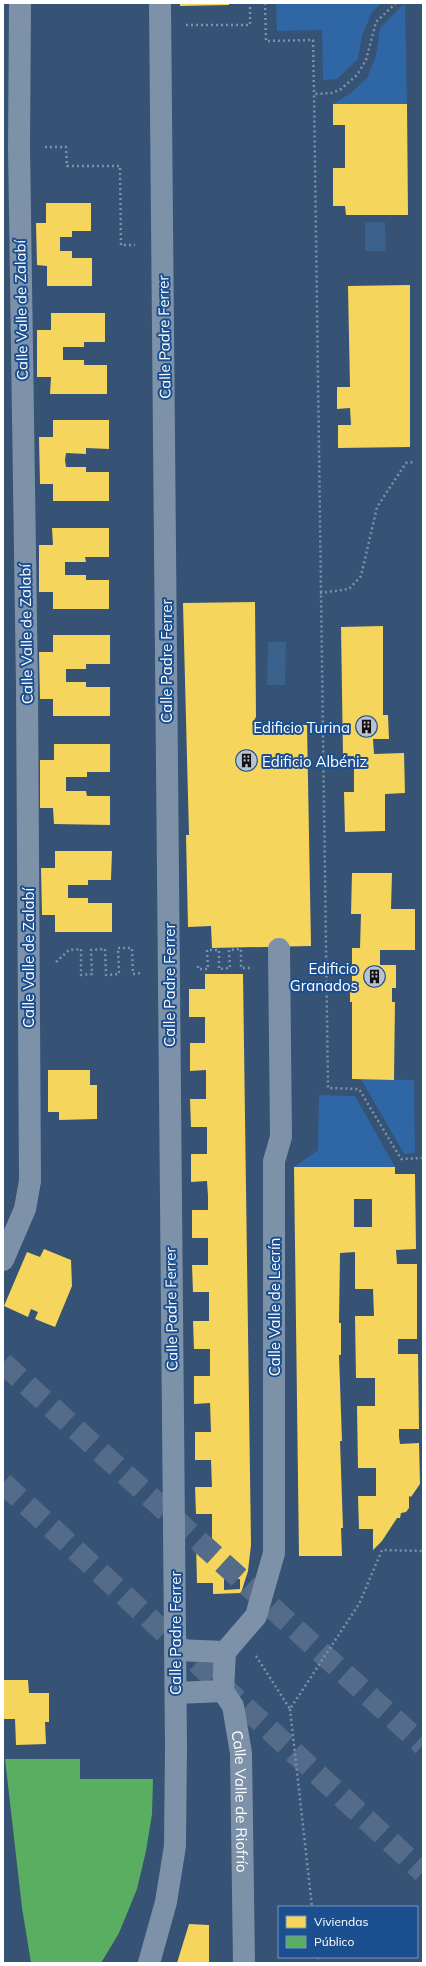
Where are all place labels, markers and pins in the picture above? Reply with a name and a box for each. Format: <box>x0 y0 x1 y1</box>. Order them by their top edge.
building icon: Edificio Turina <box>353 714 379 740</box>
place label: Edificio Turina <box>253 718 350 737</box>
building icon: Edificio Albéniz <box>234 748 260 774</box>
place label: Edificio Albéniz <box>262 752 368 771</box>
place label: Edificio Granados <box>290 959 358 995</box>
building icon: Edificio Granados <box>361 964 387 990</box>

